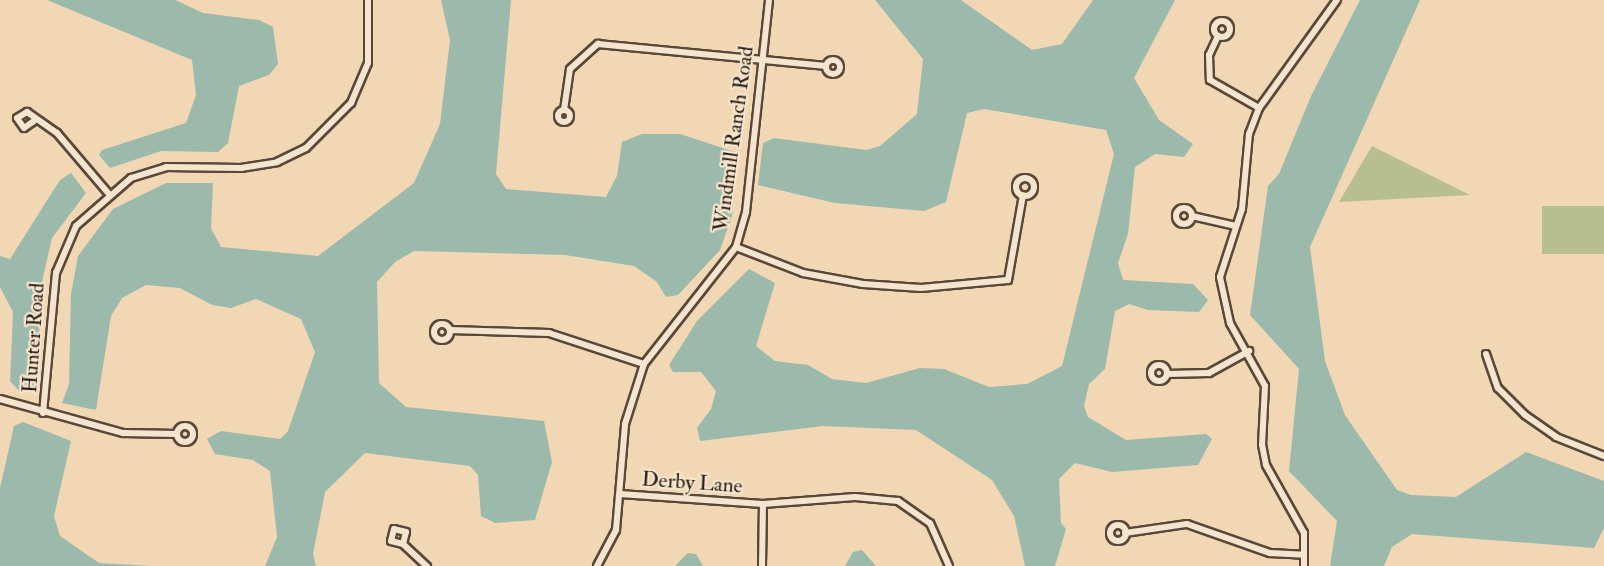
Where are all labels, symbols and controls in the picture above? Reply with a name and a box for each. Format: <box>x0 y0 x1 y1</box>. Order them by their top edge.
street label: Windmill Ranch Road <box>708 44 760 234</box>
street label: Hunter Road <box>18 282 50 394</box>
street label: Derby Lane <box>641 467 743 499</box>

